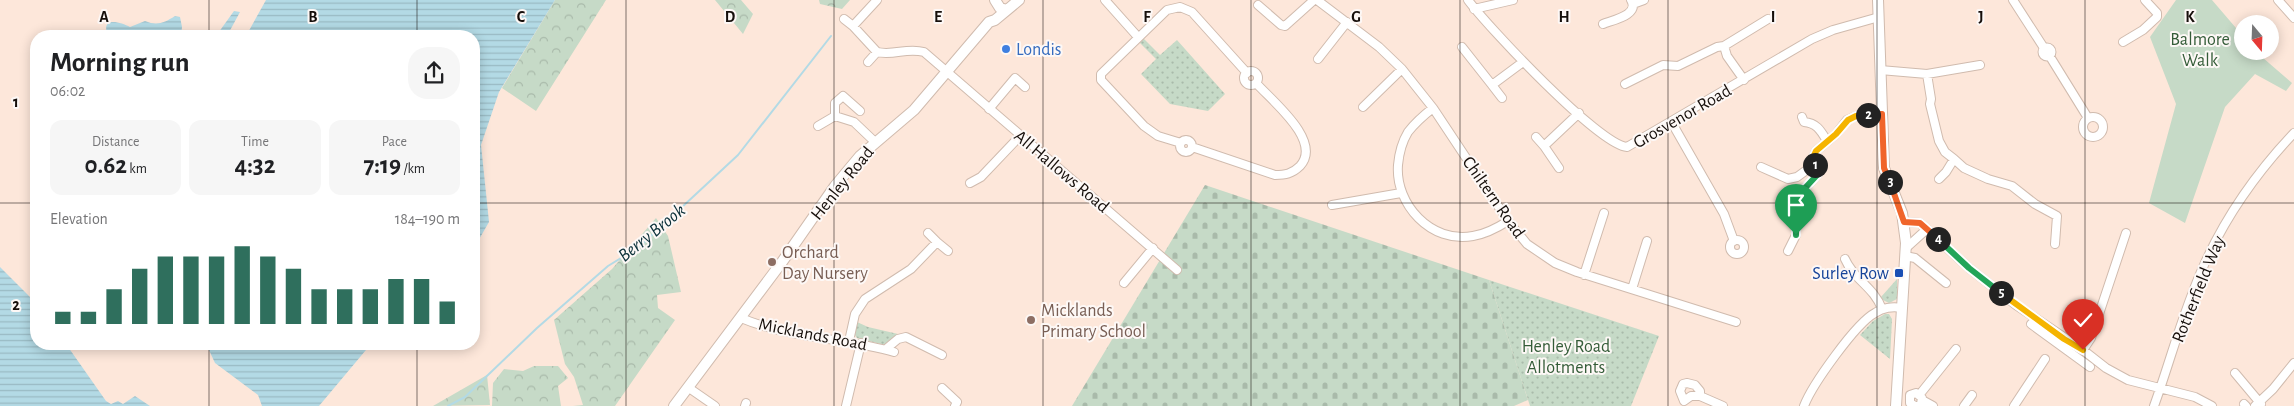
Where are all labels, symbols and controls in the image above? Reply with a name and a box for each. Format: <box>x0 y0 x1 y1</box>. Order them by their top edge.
text: A <box>99 9 109 25</box>
text: B <box>308 9 318 25</box>
text: C <box>517 9 526 25</box>
text: D <box>725 9 736 25</box>
text: E <box>934 9 942 25</box>
text: F <box>1143 9 1151 25</box>
text: G <box>1351 9 1361 25</box>
text: H <box>1558 9 1570 25</box>
text: I <box>1771 9 1775 25</box>
text: J <box>1978 9 1984 25</box>
text: K <box>2185 9 2195 25</box>
north arrow <box>2234 15 2279 60</box>
map controls <box>2234 15 2279 60</box>
park label: Balmore Walk <box>2170 31 2230 70</box>
place label: Londis <box>1016 41 1062 59</box>
marker: Londis <box>1000 43 1012 55</box>
button: share <box>408 47 460 99</box>
text: Morning run <box>50 49 190 77</box>
street label: Grosvenor Road <box>1630 82 1735 152</box>
text: 06:02 <box>50 83 85 99</box>
text: 1 <box>13 94 19 110</box>
pin: 2 <box>1856 102 1880 128</box>
text: 2 <box>1865 108 1872 122</box>
street label: All Hallows Road <box>1011 127 1112 216</box>
text: Distance <box>92 135 139 149</box>
text: Time <box>241 135 269 149</box>
text: Pace <box>382 135 407 149</box>
street label: Henley Road <box>808 143 878 224</box>
pin: 1 <box>1802 152 1828 178</box>
text: 0.62 <box>84 153 127 178</box>
text: 4:32 <box>235 153 275 178</box>
text: 7:19 <box>364 153 401 178</box>
street label: Chiltern Road <box>1459 153 1528 242</box>
text: 1 <box>1813 158 1818 172</box>
text: km <box>127 162 147 176</box>
text: /km <box>401 162 425 176</box>
pin: 3 <box>1878 170 1902 194</box>
text: 3 <box>1887 175 1894 189</box>
pin <box>1775 184 1817 235</box>
icon: arrive <box>1782 191 1810 219</box>
water label: Berry Brook <box>615 200 689 266</box>
text: Elevation <box>50 211 108 227</box>
text: 184–190 m <box>395 211 460 227</box>
pin: 4 <box>1926 226 1950 252</box>
text: 4 <box>1935 232 1942 246</box>
street label: Rotherfield Way <box>2169 233 2229 345</box>
place label: Orchard Day Nursery <box>782 244 868 283</box>
marker: Orchard Day Nursery <box>766 256 778 268</box>
place label: Surley Row <box>1812 265 1889 283</box>
marker: Surley Row <box>1893 267 1905 279</box>
pin: 5 <box>1988 280 2014 306</box>
text: 5 <box>1998 286 2005 300</box>
text: 2 <box>12 297 20 313</box>
pin <box>2062 299 2104 350</box>
place label: Micklands Primary School <box>1041 302 1146 341</box>
icon: check <box>2069 306 2097 334</box>
marker: Micklands Primary School <box>1025 314 1037 326</box>
street label: Micklands Road <box>757 316 869 354</box>
park label: Henley Road Allotments <box>1522 338 1610 377</box>

